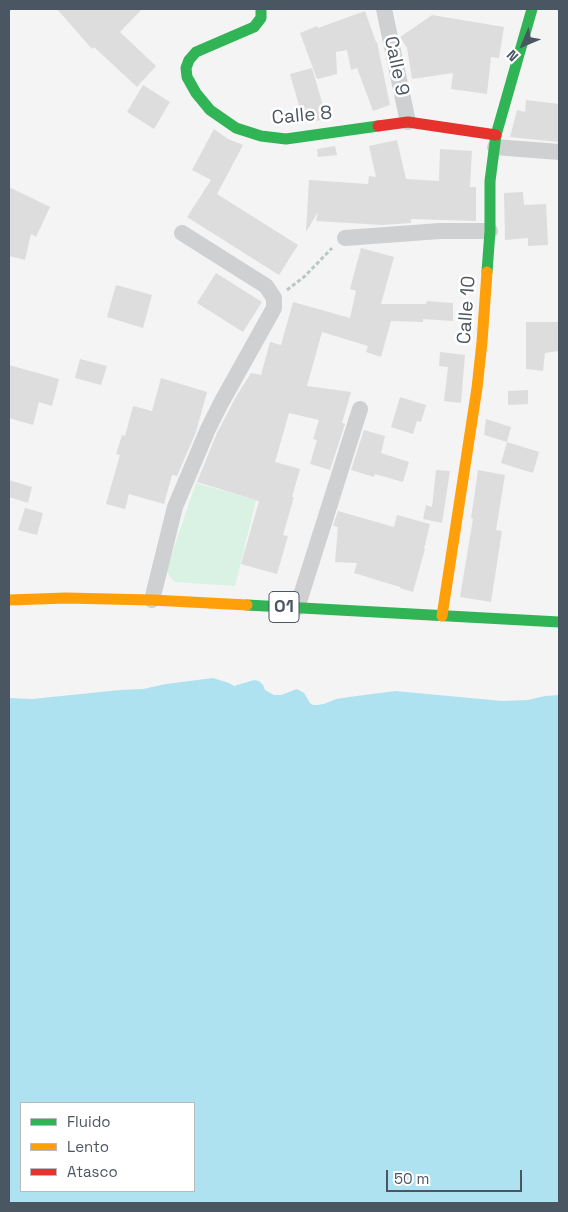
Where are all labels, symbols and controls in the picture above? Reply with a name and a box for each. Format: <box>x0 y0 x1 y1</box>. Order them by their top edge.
north arrow <box>498 20 548 70</box>
street label: Calle 9 <box>379 34 413 98</box>
text: N <box>503 46 522 65</box>
street label: Calle 8 <box>271 102 333 130</box>
street label: Calle 10 <box>453 275 481 345</box>
road number: 01 <box>269 592 299 622</box>
legend <box>20 1102 195 1192</box>
text: Fluido <box>67 1112 111 1131</box>
text: Lento <box>67 1137 109 1156</box>
scale bar <box>388 1160 524 1192</box>
text: Atasco <box>67 1162 118 1181</box>
text: 50 m <box>394 1169 429 1188</box>

